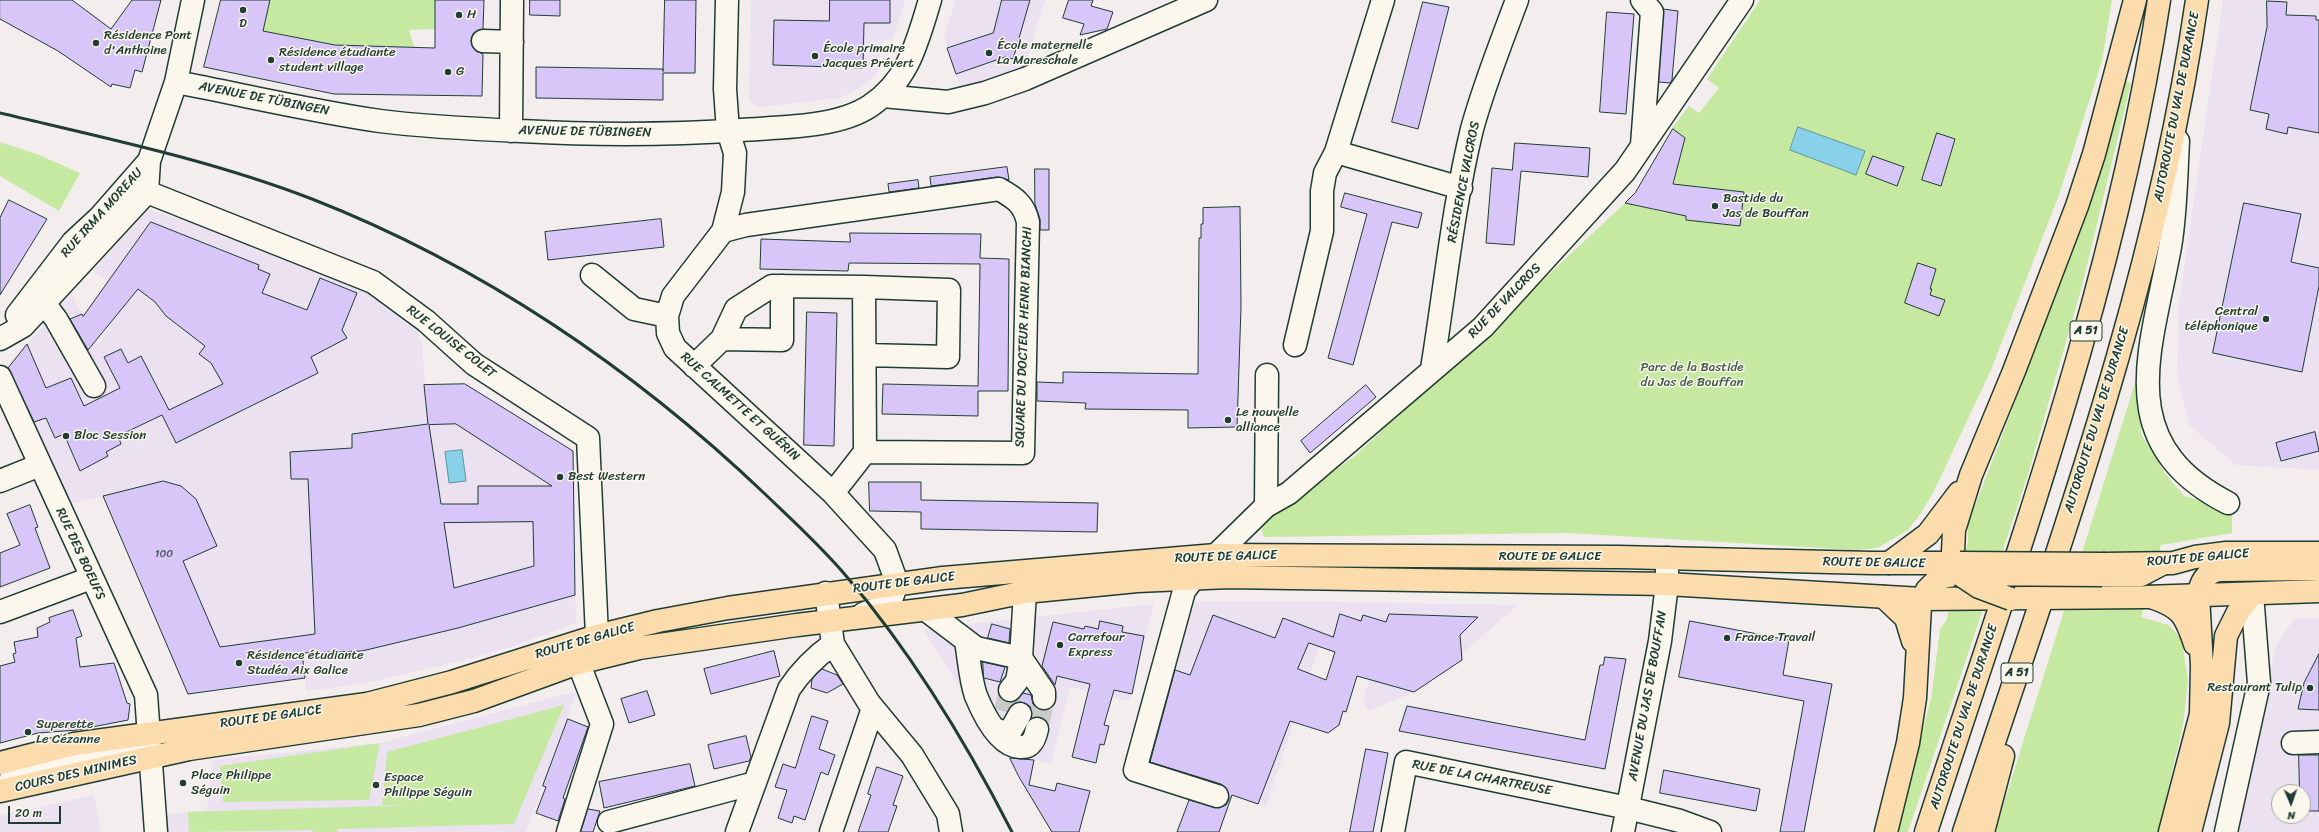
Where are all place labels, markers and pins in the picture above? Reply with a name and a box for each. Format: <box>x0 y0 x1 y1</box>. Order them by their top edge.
marker: D <box>238 5 248 15</box>
place label: H <box>467 7 476 23</box>
marker: H <box>454 10 464 20</box>
place label: D <box>239 16 247 32</box>
place label: Résidence Pont d'Anthoine <box>104 28 192 59</box>
marker: Résidence Pont d'Anthoine <box>91 38 101 48</box>
place label: École maternelle La Mareschale <box>997 38 1093 69</box>
place label: École primaire Jacques Prévert <box>823 41 914 72</box>
place label: Résidence étudiante student village <box>279 45 396 76</box>
marker: École maternelle La Mareschale <box>984 48 994 58</box>
marker: École primaire Jacques Prévert <box>810 51 820 61</box>
marker: Résidence étudiante student village <box>266 55 276 65</box>
place label: G <box>456 64 464 80</box>
marker: G <box>443 67 453 77</box>
place label: Bastide du Jas de Bouffan <box>1723 191 1809 222</box>
marker: Bastide du Jas de Bouffan <box>1710 201 1720 211</box>
place label: Central téléphonique <box>2184 304 2258 335</box>
marker: Central téléphonique <box>2261 314 2271 324</box>
place label: Le nouvelle alliance <box>1236 405 1299 436</box>
marker: Le nouvelle alliance <box>1223 415 1233 425</box>
place label: Bloc Session <box>74 428 146 444</box>
marker: Bloc Session <box>61 431 71 441</box>
place label: Best Western <box>568 469 645 485</box>
marker: Best Western <box>555 472 565 482</box>
place label: Carrefour Express <box>1068 630 1124 661</box>
place label: France Travail <box>1735 630 1815 646</box>
marker: France Travail <box>1722 633 1732 643</box>
marker: Carrefour Express <box>1055 640 1065 650</box>
place label: Résidence étudiante Studéa Aix Galice <box>247 648 364 679</box>
marker: Résidence étudiante Studéa Aix Galice <box>234 658 244 668</box>
place label: Restaurant Tulip <box>2207 680 2302 696</box>
marker: Restaurant Tulip <box>2305 683 2315 693</box>
place label: Superette Le Cézanne <box>36 717 100 748</box>
marker: Superette Le Cézanne <box>23 727 33 737</box>
place label: Place Philippe Séguin <box>191 768 271 799</box>
place label: Espace Philippe Séguin <box>384 770 472 801</box>
marker: Place Philippe Séguin <box>178 778 188 788</box>
marker: Espace Philippe Séguin <box>371 780 381 790</box>

